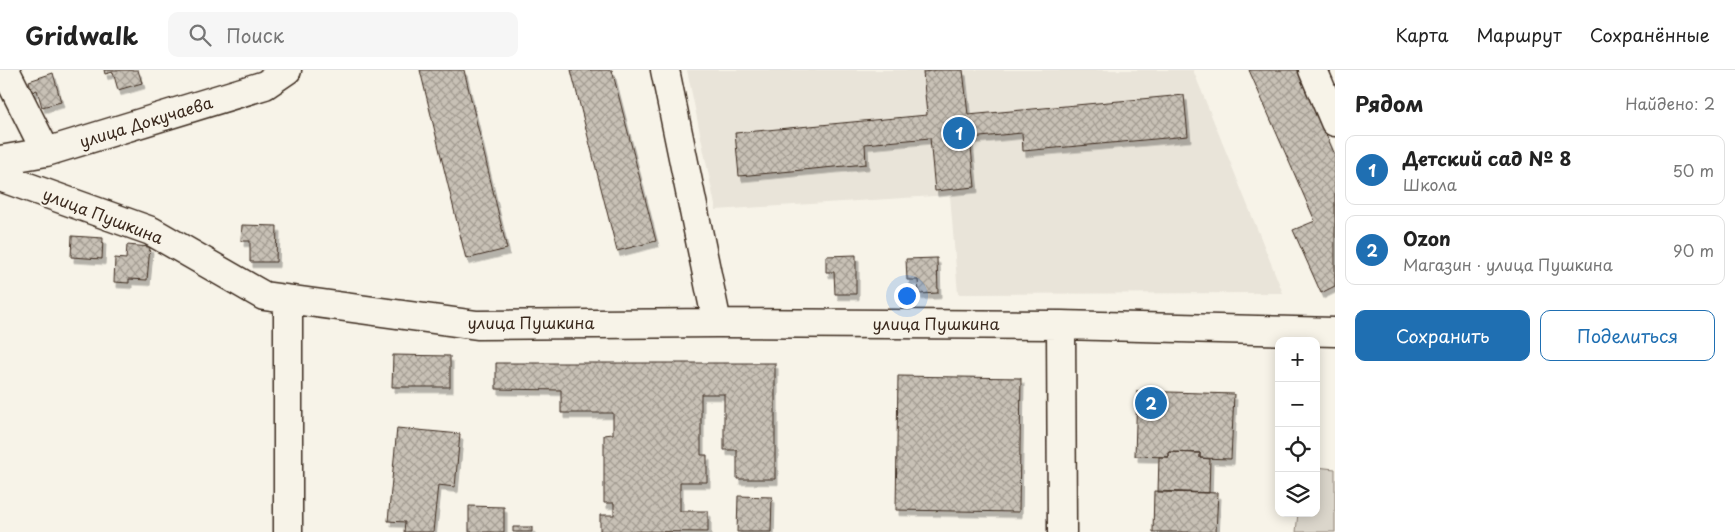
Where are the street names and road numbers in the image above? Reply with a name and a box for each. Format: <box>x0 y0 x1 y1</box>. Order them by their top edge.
street label: улица Докучаева <box>76 89 215 153</box>
street label: улица Пушкина <box>40 181 167 249</box>
street label: улица Пушкина <box>468 310 594 334</box>
street label: улица Пушкина <box>873 311 999 335</box>

